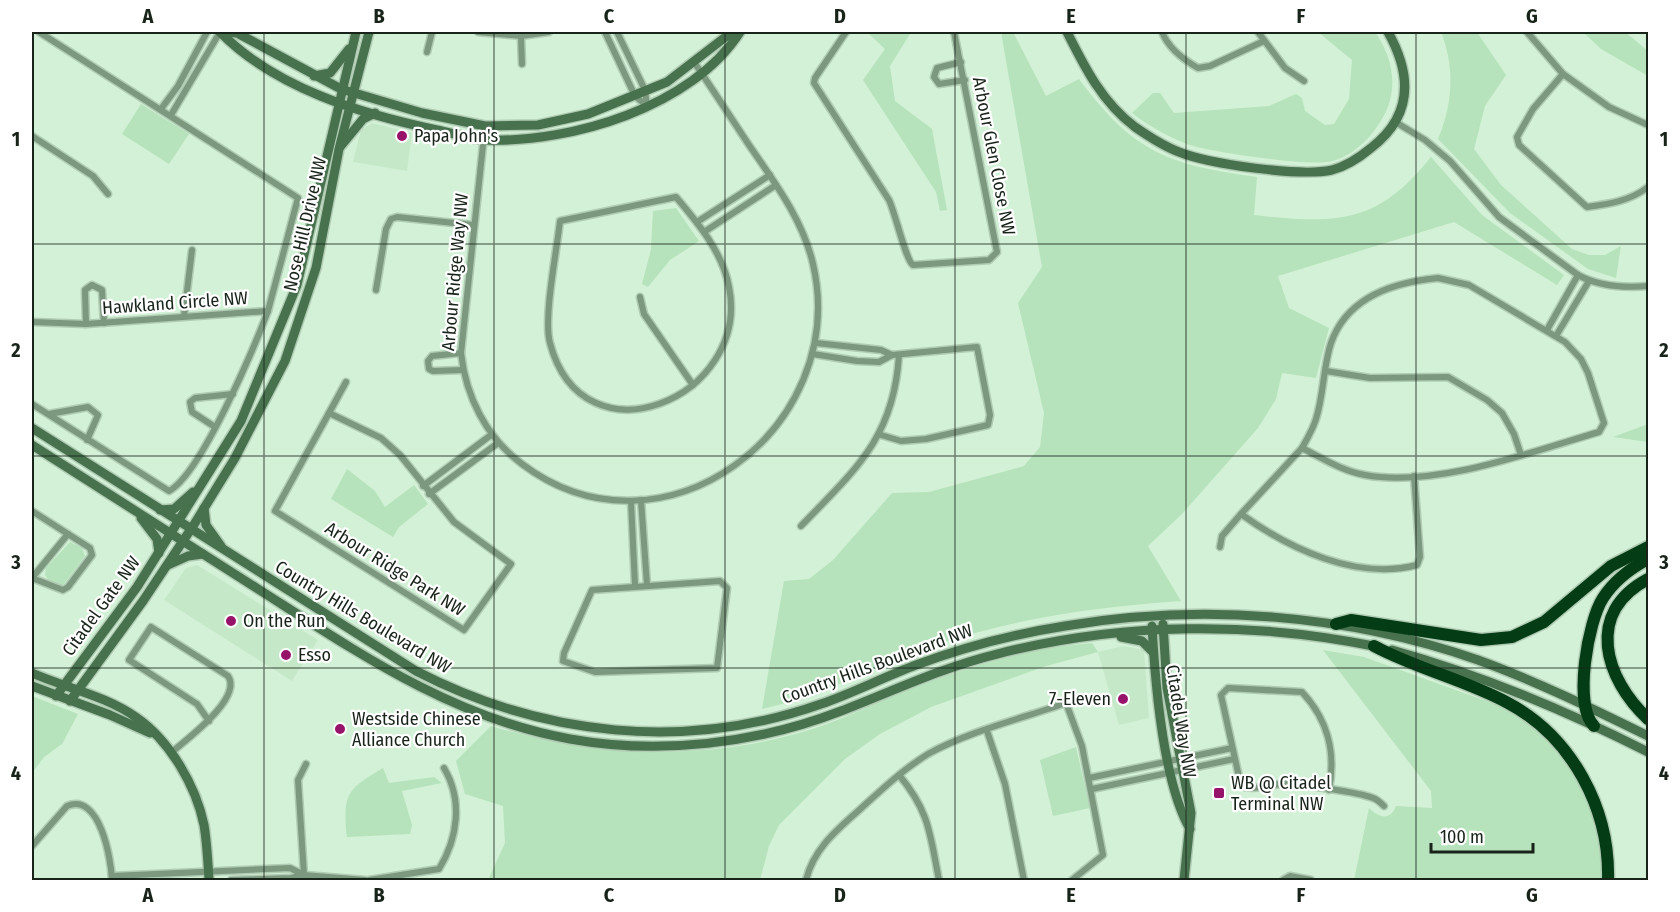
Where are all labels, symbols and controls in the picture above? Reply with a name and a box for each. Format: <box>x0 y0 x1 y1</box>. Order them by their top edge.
text: A <box>142 4 155 28</box>
text: B <box>373 4 385 28</box>
text: C <box>604 4 615 28</box>
text: D <box>834 4 846 28</box>
text: E <box>1066 4 1076 28</box>
text: F <box>1297 4 1306 28</box>
text: G <box>1526 4 1538 28</box>
street label: Arbour Glen Close NW <box>968 75 1020 237</box>
place label: Papa John's <box>414 125 498 147</box>
text: 1 <box>12 127 20 151</box>
text: 1 <box>1660 127 1668 151</box>
marker: Papa John's <box>395 129 409 143</box>
street label: Nose Hill Drive NW <box>279 154 331 293</box>
street label: Arbour Ridge Way NW <box>437 192 473 352</box>
street label: Hawkland Circle NW <box>101 287 249 319</box>
text: 2 <box>10 338 21 362</box>
text: 2 <box>1658 338 1669 362</box>
street label: Arbour Ridge Park NW <box>321 517 469 621</box>
text: 3 <box>10 550 21 574</box>
text: 3 <box>1658 550 1669 574</box>
street label: Citadel Gate NW <box>57 551 145 660</box>
street label: Country Hills Boulevard NW <box>271 556 455 679</box>
place label: On the Run <box>243 610 325 632</box>
marker: On the Run <box>224 614 238 628</box>
street label: Country Hills Boulevard NW <box>779 619 976 709</box>
place label: Esso <box>298 644 331 666</box>
marker: Esso <box>279 648 293 662</box>
street label: Citadel Way NW <box>1161 663 1201 779</box>
place label: 7-Eleven <box>1049 688 1111 710</box>
marker: 7-Eleven <box>1116 692 1130 706</box>
place label: Westside Chinese Alliance Church <box>352 708 481 751</box>
marker: Westside Chinese Alliance Church <box>333 722 347 736</box>
text: 4 <box>11 761 21 785</box>
text: 4 <box>1659 761 1669 785</box>
place label: WB @ Citadel Terminal NW <box>1231 772 1331 815</box>
marker: WB @ Citadel Terminal NW <box>1212 786 1226 800</box>
scale bar <box>1431 816 1533 854</box>
text: 100 m <box>1440 826 1484 848</box>
text: A <box>142 883 155 907</box>
text: B <box>373 883 385 907</box>
text: C <box>604 883 615 907</box>
text: D <box>834 883 846 907</box>
text: E <box>1066 883 1076 907</box>
text: F <box>1297 883 1306 907</box>
text: G <box>1526 883 1538 907</box>

